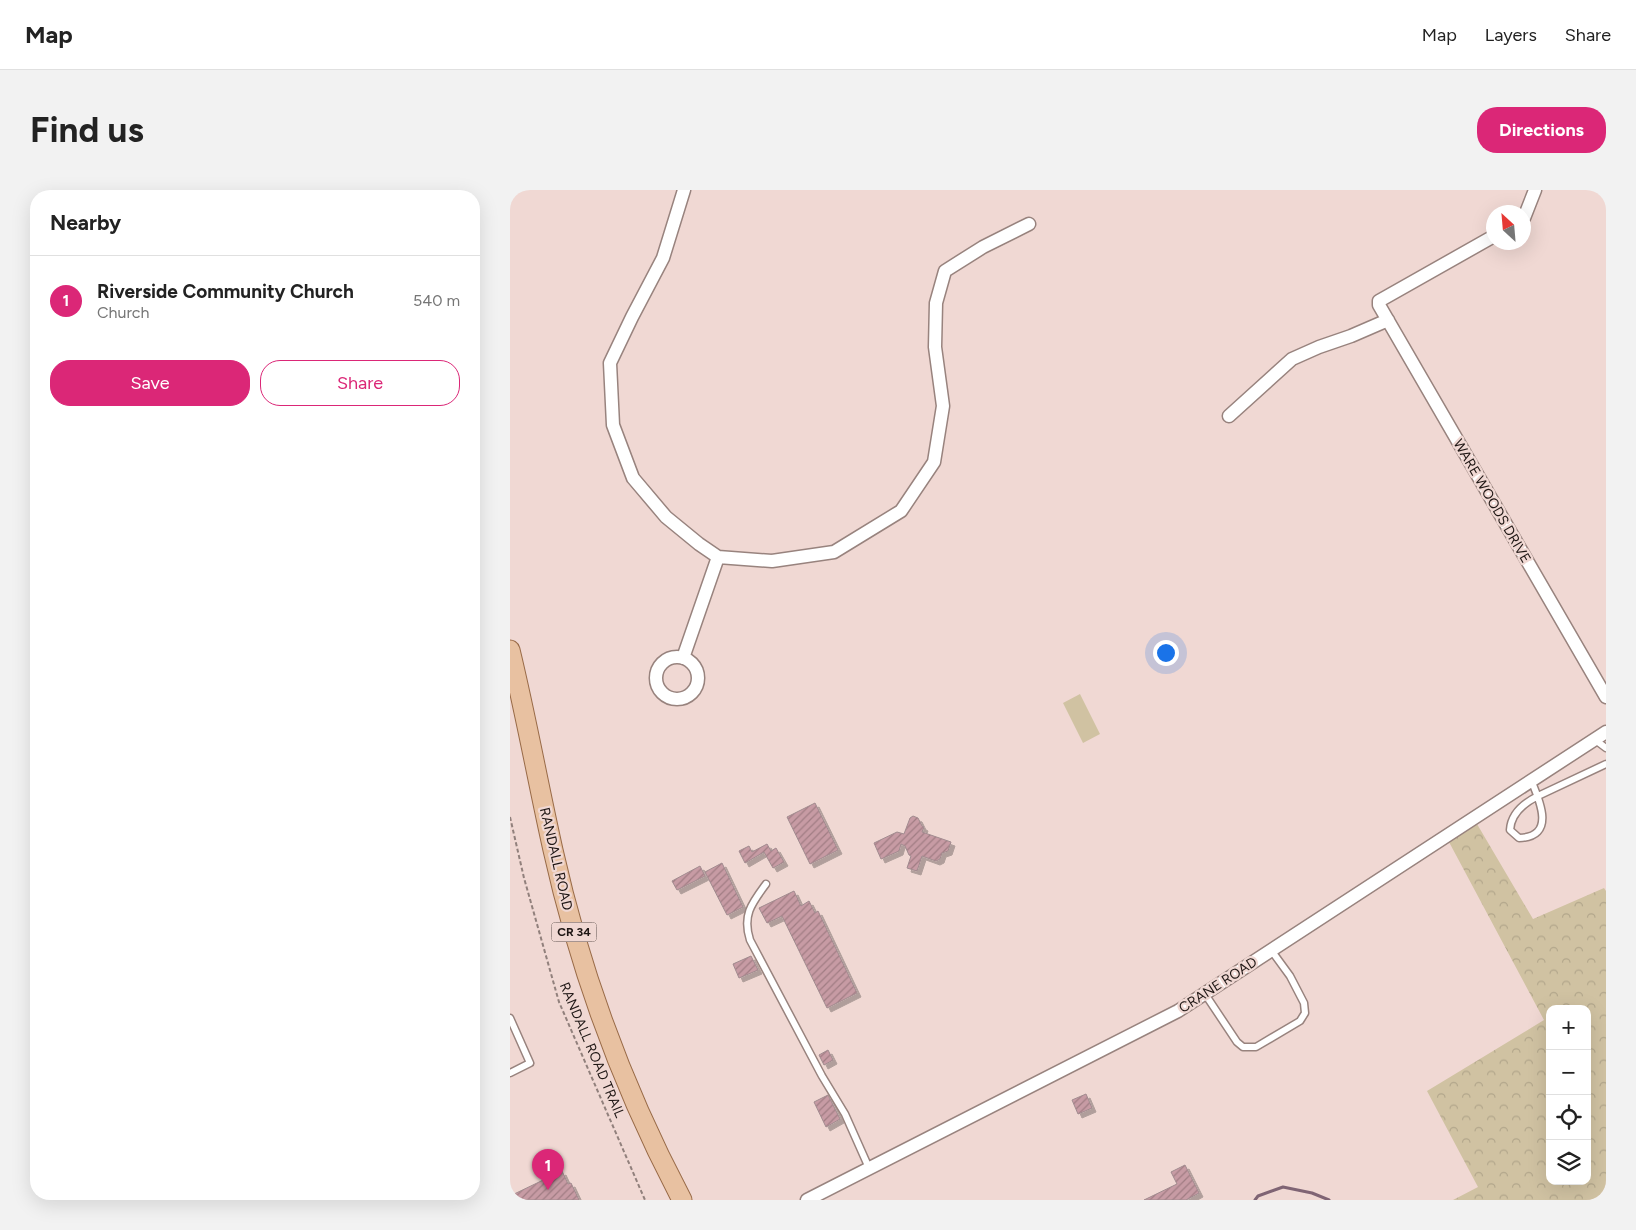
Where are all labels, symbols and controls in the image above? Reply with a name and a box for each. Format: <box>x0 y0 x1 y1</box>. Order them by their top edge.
text: Map <box>25 20 73 49</box>
text: Map <box>1422 24 1457 46</box>
text: Layers <box>1485 24 1537 46</box>
text: Share <box>1565 24 1611 46</box>
button: Directions <box>1477 107 1606 153</box>
text: Find us <box>30 109 144 151</box>
north arrow <box>1486 205 1531 250</box>
text: Nearby <box>50 210 121 235</box>
text: Riverside Community Church <box>97 280 354 303</box>
text: 1 <box>63 291 69 310</box>
text: 540 m <box>413 291 460 310</box>
text: Church <box>97 303 149 322</box>
button: Save <box>50 360 250 406</box>
button: Share <box>260 360 460 406</box>
street label: WARE WOODS DRIVE <box>1450 436 1534 566</box>
your location <box>1153 640 1179 666</box>
street label: RANDALL ROAD <box>536 806 576 912</box>
road number: CR 34 <box>552 922 596 942</box>
street label: CRANE ROAD <box>1176 953 1260 1017</box>
street label: RANDALL ROAD TRAIL <box>556 980 629 1121</box>
map controls <box>1546 1005 1591 1185</box>
button: + <box>1546 1005 1591 1050</box>
button: − <box>1546 1050 1591 1095</box>
button: locate <box>1546 1095 1591 1140</box>
button: layers <box>1546 1140 1591 1185</box>
pin: 1 <box>532 1149 564 1190</box>

